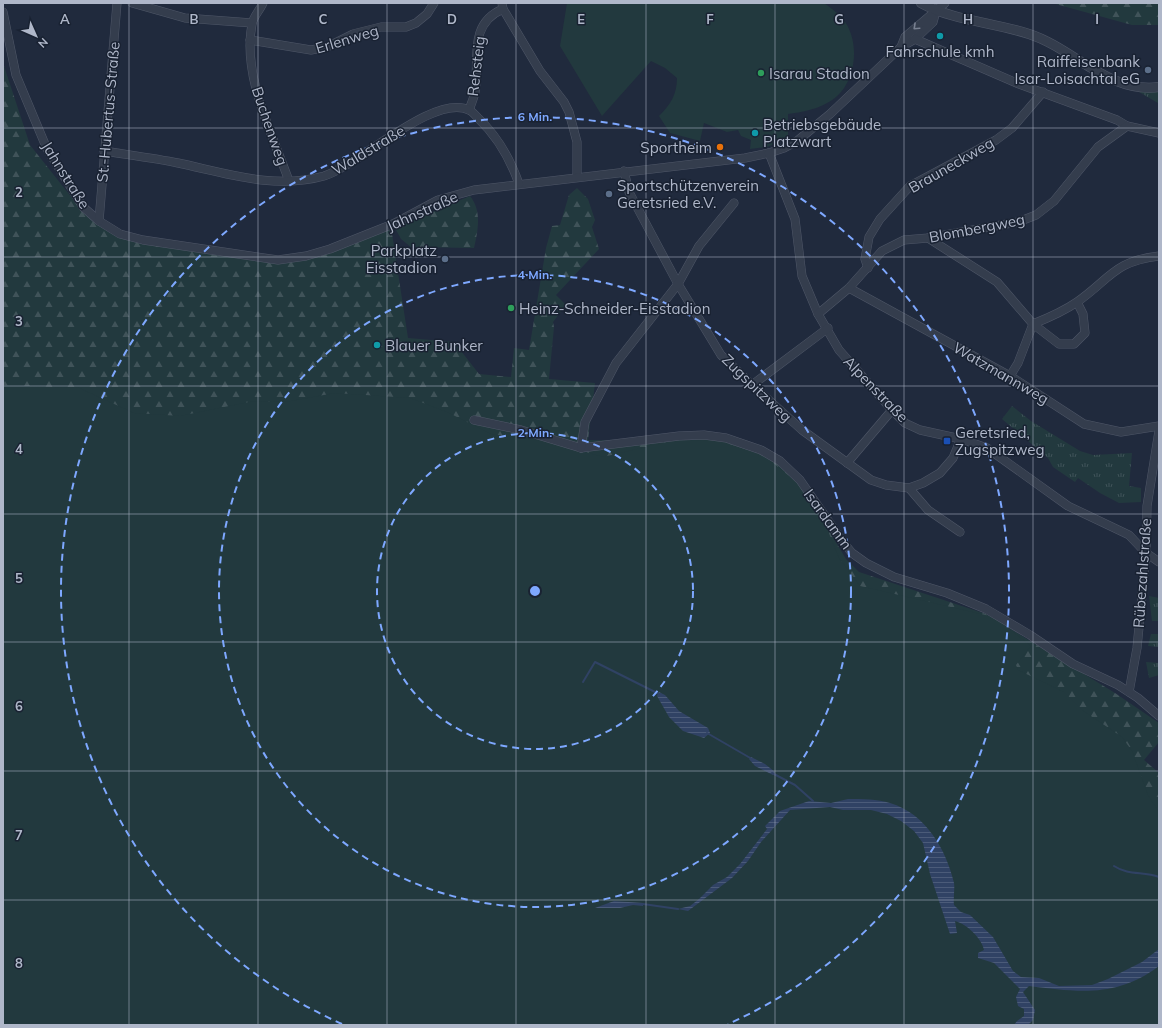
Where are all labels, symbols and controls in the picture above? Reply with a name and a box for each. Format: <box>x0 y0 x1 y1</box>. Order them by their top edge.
text: A <box>60 11 70 27</box>
text: B <box>190 11 199 27</box>
text: C <box>319 11 328 27</box>
text: D <box>447 11 457 27</box>
text: E <box>577 11 585 27</box>
text: F <box>706 11 714 27</box>
text: G <box>834 11 844 27</box>
text: H <box>963 11 973 27</box>
text: I <box>1095 11 1099 27</box>
north arrow <box>16 16 56 56</box>
street label: Erlenweg <box>313 20 381 58</box>
one-way arrow <box>913 22 921 30</box>
marker: Fahrschule kmh <box>935 31 945 41</box>
text: N <box>35 35 51 51</box>
street label: Rehsteig <box>463 35 489 97</box>
street label: St.-Hubertus-Straße <box>92 41 124 183</box>
place label: Fahrschule kmh <box>886 42 994 61</box>
place label: Raiffeisenbank Isar-Loisachtal eG <box>1014 52 1140 88</box>
place label: Isarau Stadion <box>769 64 870 83</box>
marker: Raiffeisenbank Isar-Loisachtal eG <box>1143 65 1153 75</box>
marker: Isarau Stadion <box>756 68 766 78</box>
street label: Buchenweg <box>248 84 292 168</box>
text: 6 Min. <box>518 109 552 124</box>
place label: Betriebsgebäude Platzwart <box>763 115 881 151</box>
street label: Waldstraße <box>328 121 408 179</box>
marker: Betriebsgebäude Platzwart <box>750 128 760 138</box>
street label: Brauneckweg <box>905 133 997 197</box>
street label: Jahnstraße <box>38 138 94 212</box>
place label: Sportheim <box>640 138 712 157</box>
marker: Sportheim <box>715 142 725 152</box>
place label: Sportschützenverein Geretsried e.V. <box>617 176 759 212</box>
text: 2 <box>15 184 23 200</box>
street label: Jahnstraße <box>383 187 461 235</box>
marker: Sportschützenverein Geretsried e.V. <box>604 189 614 199</box>
street label: Blombergweg <box>927 209 1027 247</box>
place label: Parkplatz Eisstadion <box>366 241 437 277</box>
marker: Parkplatz Eisstadion <box>440 254 450 264</box>
text: 4 Min. <box>518 267 552 282</box>
place label: Heinz-Schneider-Eisstadion <box>519 299 710 318</box>
marker: Heinz-Schneider-Eisstadion <box>506 303 516 313</box>
text: 3 <box>15 313 23 329</box>
place label: Blauer Bunker <box>385 336 483 355</box>
street label: Watzmannweg <box>950 338 1052 408</box>
marker: Blauer Bunker <box>372 340 382 350</box>
street label: Zugspitzweg <box>718 350 796 426</box>
street label: Alpenstraße <box>840 352 912 426</box>
place label: Geretsried, Zugspitzweg <box>955 423 1045 459</box>
text: 2 Min. <box>518 425 552 440</box>
marker: Geretsried, Zugspitzweg <box>942 436 952 446</box>
text: 4 <box>15 441 23 457</box>
street label: Isardamm <box>800 485 856 553</box>
street label: Rübezahlstraße <box>1129 518 1155 628</box>
text: 5 <box>15 570 23 586</box>
centre of rings <box>528 584 542 598</box>
text: 6 <box>15 698 23 714</box>
text: 7 <box>15 827 23 843</box>
text: 8 <box>15 955 23 971</box>

